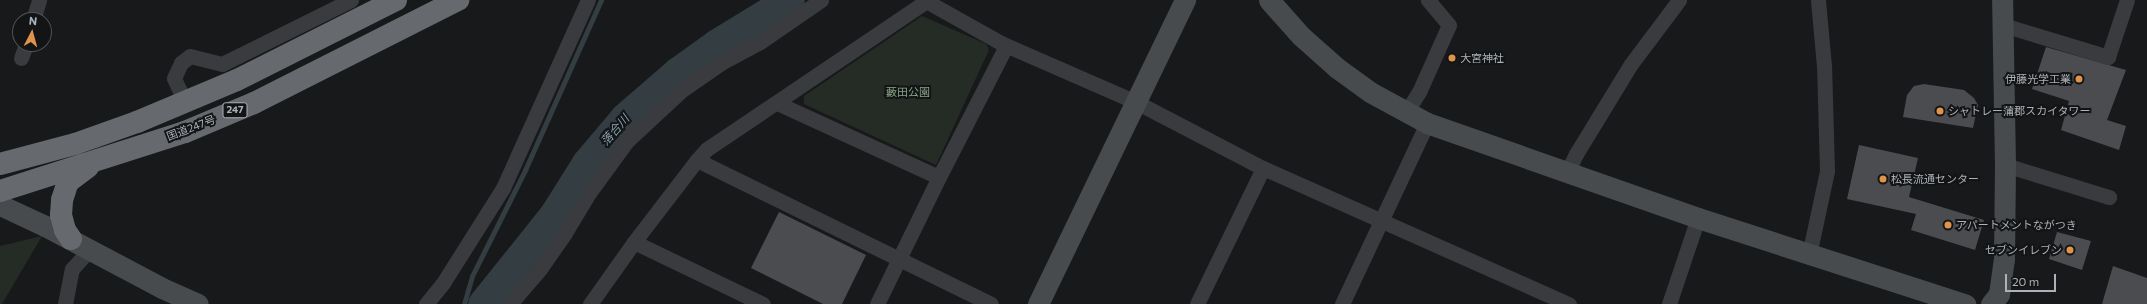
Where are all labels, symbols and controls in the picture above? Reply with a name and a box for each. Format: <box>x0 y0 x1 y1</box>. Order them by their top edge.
north arrow <box>12 12 52 52</box>
text: N <box>28 14 38 27</box>
place label: 大宮神社 <box>1460 51 1504 65</box>
marker: 大宮神社 <box>1447 53 1457 63</box>
place label: 伊藤光学工業 <box>2005 72 2071 86</box>
marker: 伊藤光学工業 <box>2074 74 2084 84</box>
park label: 藪田公園 <box>886 85 930 99</box>
road number: 247 <box>222 102 248 118</box>
place label: シャトレー蒲郡スカイタワー <box>1948 104 2091 118</box>
marker: シャトレー蒲郡スカイタワー <box>1935 106 1945 116</box>
water label: 落合川 <box>598 112 632 148</box>
street label: 国道247号 <box>165 113 217 143</box>
place label: 松長流通センター <box>1891 172 1979 186</box>
marker: 松長流通センター <box>1878 174 1888 184</box>
place label: アパートメントながつき <box>1956 218 2077 232</box>
marker: アパートメントながつき <box>1943 220 1953 230</box>
place label: セブンイレブン <box>1985 243 2062 257</box>
marker: セブンイレブン <box>2065 245 2075 255</box>
scale bar <box>2007 266 2058 292</box>
text: 20 m <box>2012 274 2039 288</box>

